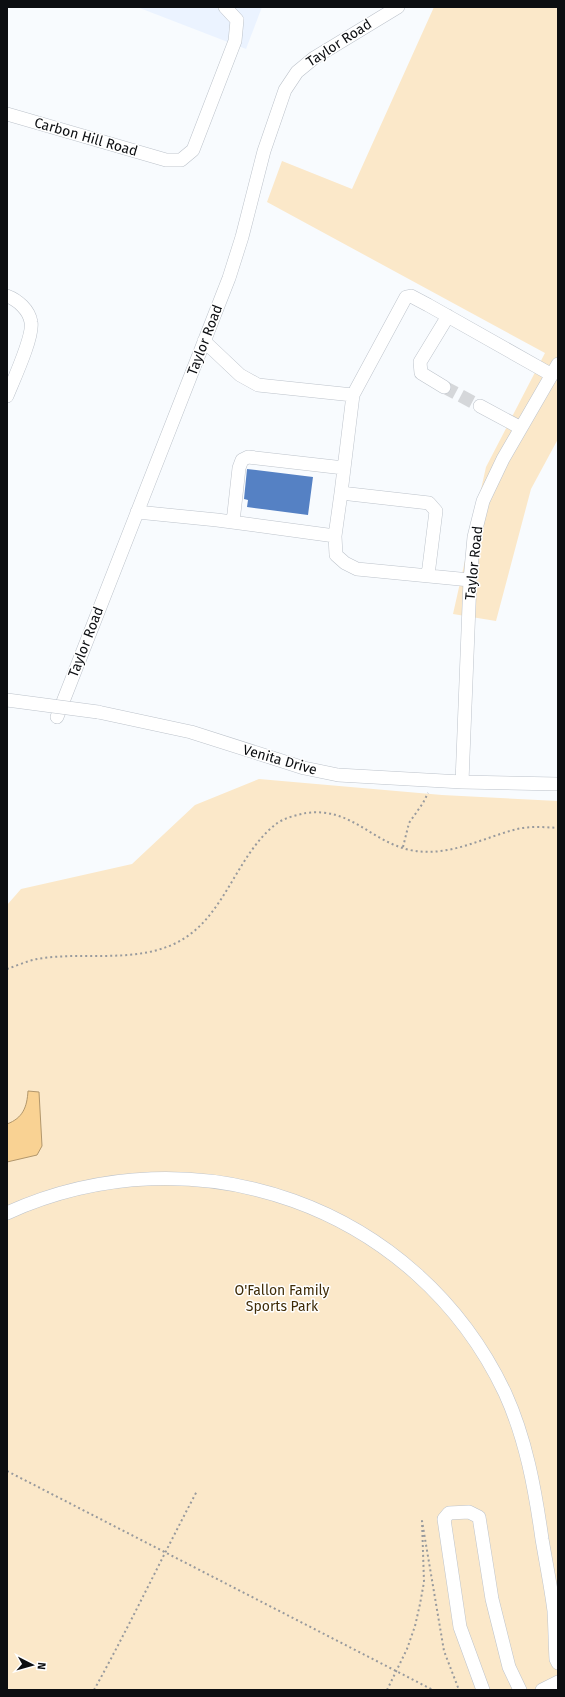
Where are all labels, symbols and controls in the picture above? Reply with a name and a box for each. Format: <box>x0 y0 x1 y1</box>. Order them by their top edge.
street label: Taylor Road <box>303 16 375 70</box>
street label: Carbon Hill Road <box>32 114 140 160</box>
street label: Taylor Road <box>184 302 226 378</box>
street label: Taylor Road <box>462 525 486 601</box>
street label: Taylor Road <box>65 604 107 680</box>
street label: Venita Drive <box>241 741 319 779</box>
park label: O'Fallon Family Sports Park <box>235 1282 330 1315</box>
north arrow <box>12 1645 52 1685</box>
text: N <box>35 1662 48 1670</box>

